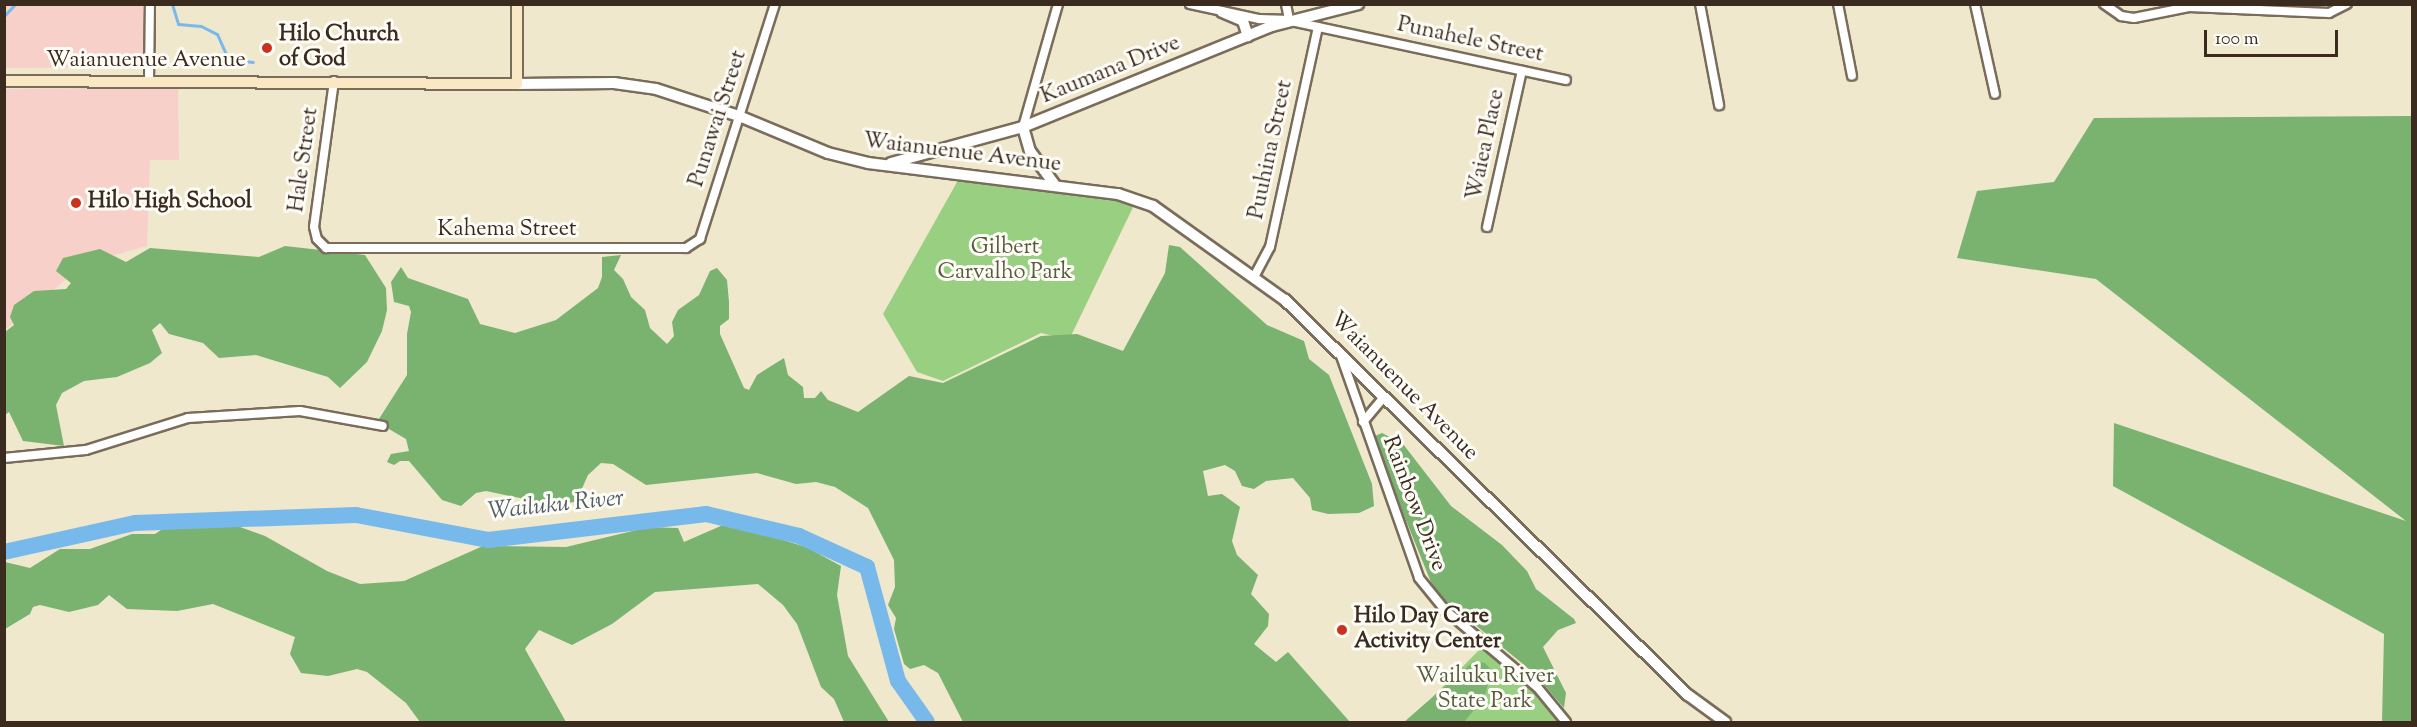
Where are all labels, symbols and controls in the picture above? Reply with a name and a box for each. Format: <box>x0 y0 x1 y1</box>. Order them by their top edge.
street label: Punahele Street <box>1395 13 1545 69</box>
scale bar <box>2207 18 2340 56</box>
place label: Hilo Church of God <box>279 22 399 74</box>
text: 100 m <box>2215 27 2259 53</box>
street label: Kaumana Drive <box>1038 31 1184 111</box>
marker: Hilo Church of God <box>260 41 274 55</box>
street label: Punawai Street <box>685 47 753 191</box>
street label: Waianuenue Avenue <box>46 49 246 75</box>
street label: Puuhina Street <box>1244 78 1300 222</box>
street label: Waiea Place <box>1462 87 1512 203</box>
street label: Hale Street <box>285 106 325 214</box>
street label: Waianuenue Avenue <box>861 129 1063 179</box>
place label: Hilo High School <box>88 190 252 216</box>
marker: Hilo High School <box>69 196 83 210</box>
street label: Kahema Street <box>438 218 576 244</box>
park label: Gilbert Carvalho Park <box>938 235 1072 286</box>
street label: Waianuenue Avenue <box>1323 307 1483 467</box>
street label: Rainbow Drive <box>1375 433 1451 575</box>
water label: Wailuku River <box>487 485 625 527</box>
place label: Hilo Day Care Activity Center <box>1354 604 1501 656</box>
marker: Hilo Day Care Activity Center <box>1335 623 1349 637</box>
park label: Wailuku River State Park <box>1416 664 1554 716</box>

